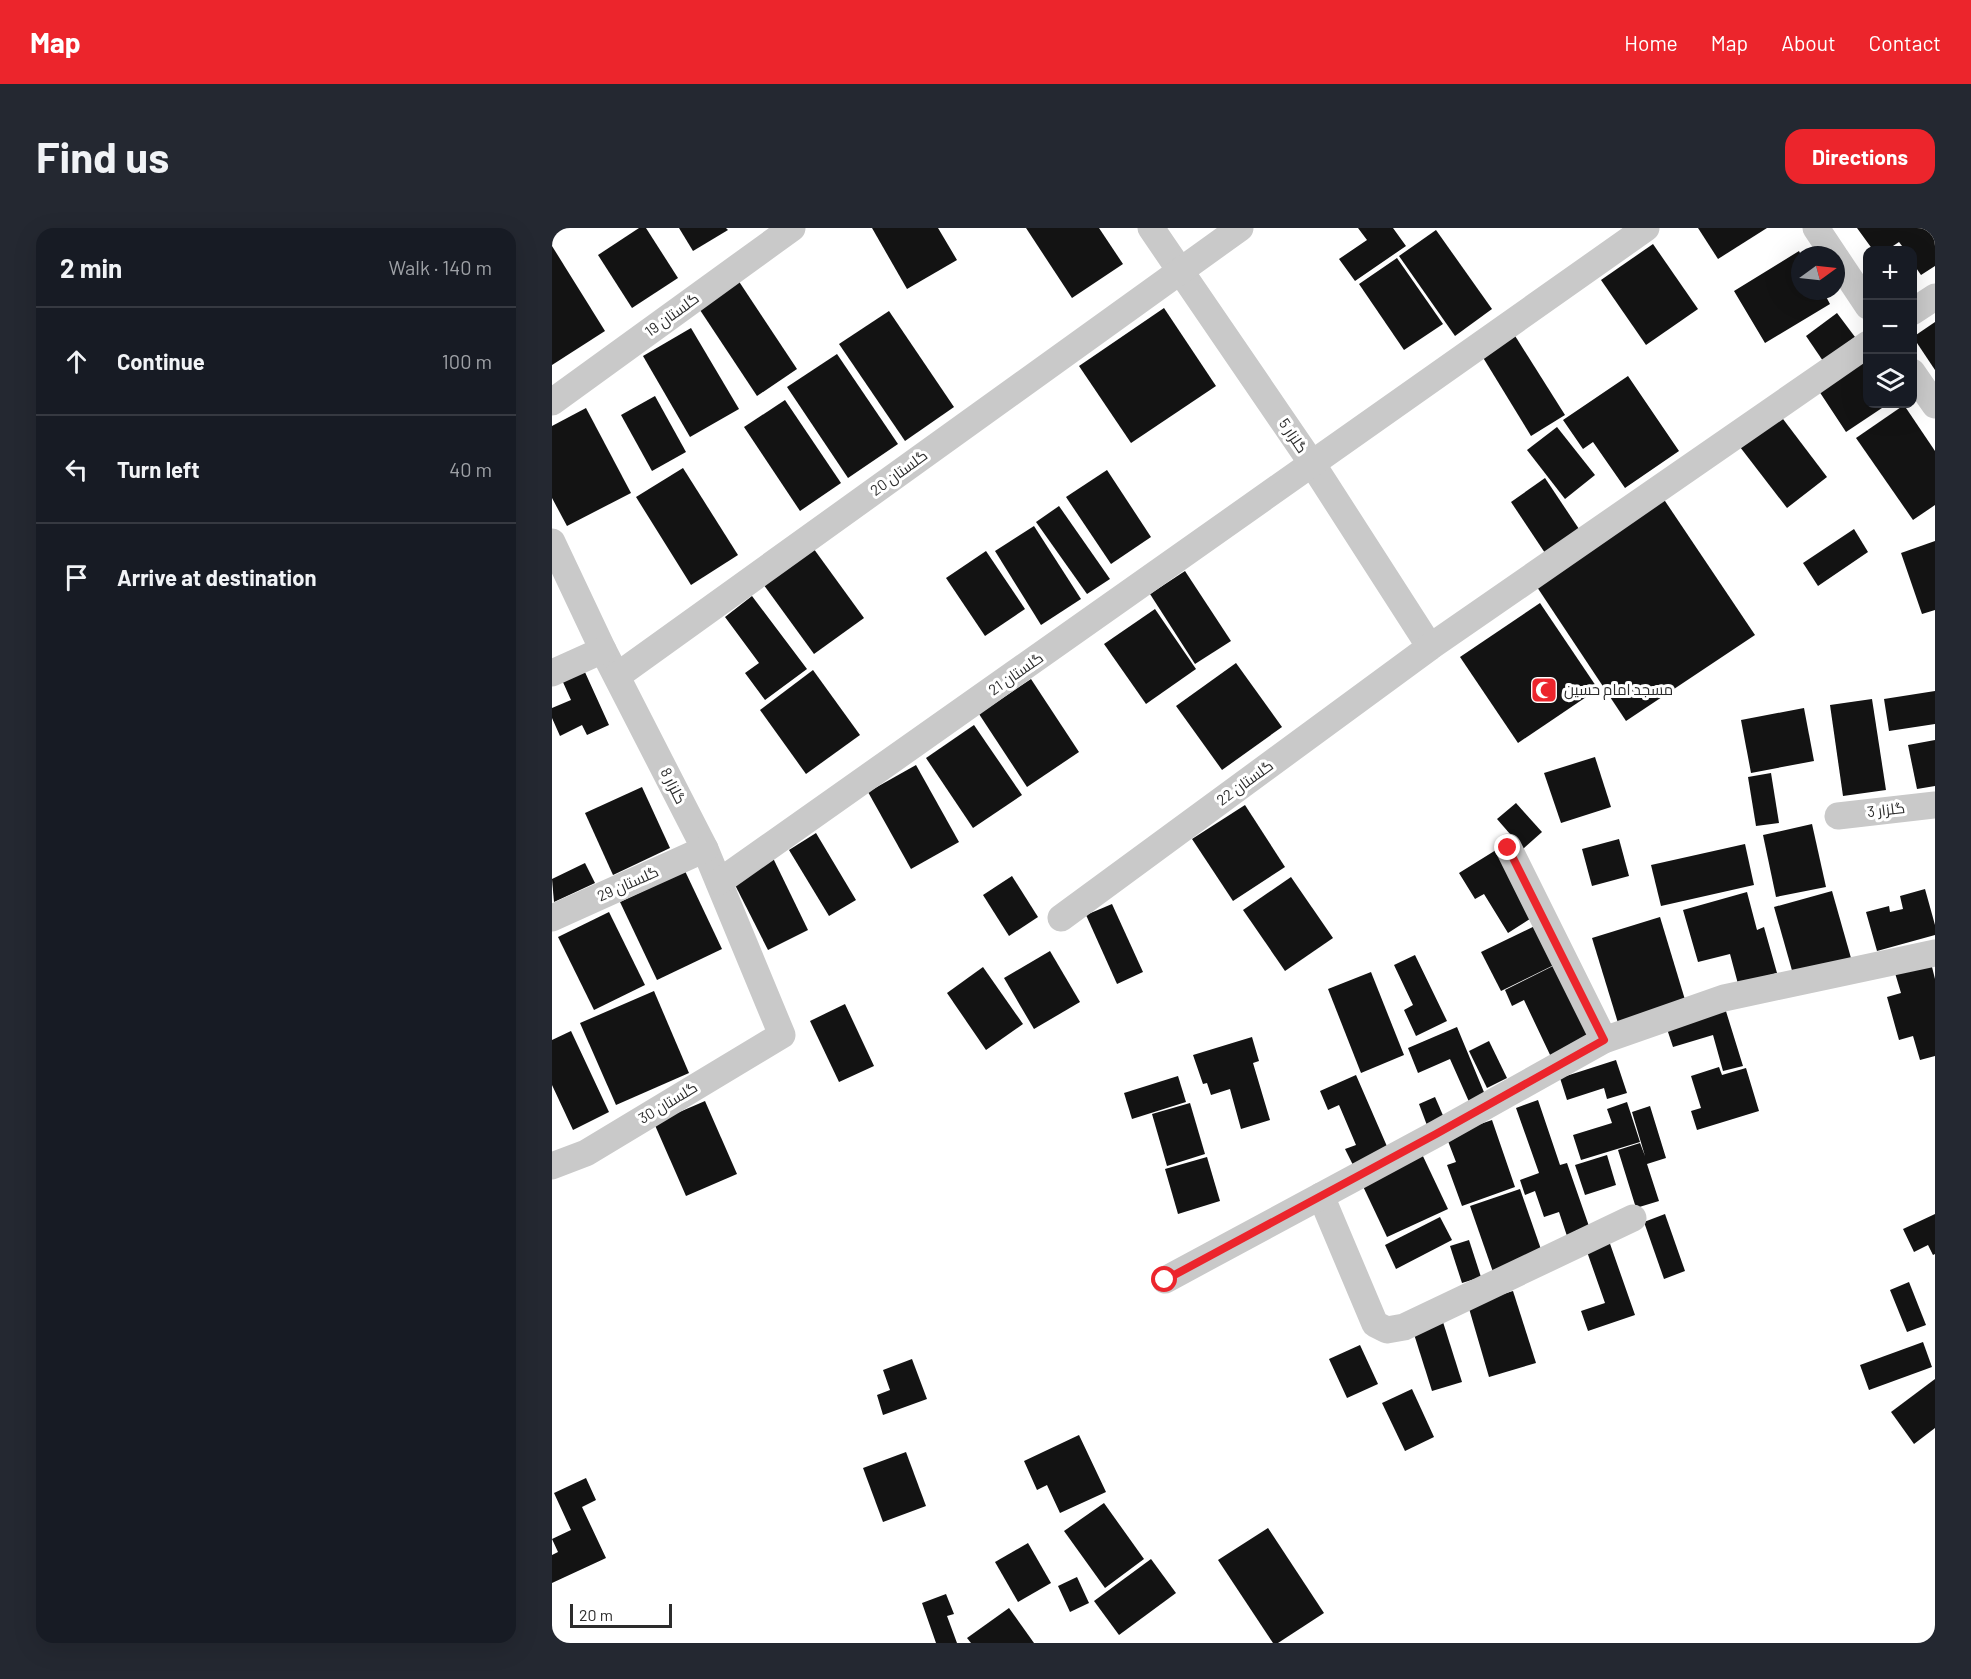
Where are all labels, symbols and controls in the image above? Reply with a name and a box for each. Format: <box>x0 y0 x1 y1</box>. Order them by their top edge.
text: Map <box>30 25 81 59</box>
text: Home <box>1624 30 1678 55</box>
text: Map <box>1711 30 1748 55</box>
text: About <box>1781 30 1836 55</box>
text: Contact <box>1869 30 1941 55</box>
button: Directions <box>1785 129 1935 184</box>
text: Find us <box>36 131 169 181</box>
north arrow <box>1791 246 1845 300</box>
map controls <box>1863 246 1917 408</box>
button: + <box>1863 246 1917 300</box>
text: 2 min <box>60 252 122 283</box>
text: Walk · 140 m <box>388 255 492 279</box>
street label: گلستان 19 <box>641 289 703 341</box>
button: − <box>1863 300 1917 354</box>
icon: ahead <box>60 345 93 378</box>
text: Continue <box>117 348 205 374</box>
text: 100 m <box>442 349 492 373</box>
button: layers <box>1863 354 1917 408</box>
street label: گلزار 5 <box>1275 415 1312 457</box>
street label: گلستان 20 <box>866 446 932 500</box>
icon: left <box>60 453 93 486</box>
text: Turn left <box>117 456 200 482</box>
text: 40 m <box>449 457 492 481</box>
icon: arrive <box>60 561 93 594</box>
text: Arrive at destination <box>117 564 316 590</box>
street label: گلستان 21 <box>985 648 1047 700</box>
mosque icon: مسجد امام حسین <box>1529 675 1559 705</box>
place label: مسجد امام حسین <box>1564 680 1673 700</box>
street label: گلستان 22 <box>1213 756 1277 810</box>
street label: گلزار 8 <box>656 765 691 807</box>
street label: گلزار 3 <box>1866 798 1906 821</box>
route end <box>1494 834 1520 860</box>
street label: گلستان 29 <box>594 862 662 906</box>
street label: گلستان 30 <box>635 1078 701 1128</box>
route start <box>1151 1266 1177 1292</box>
scale bar <box>570 1601 672 1628</box>
text: 20 m <box>579 1605 613 1624</box>

